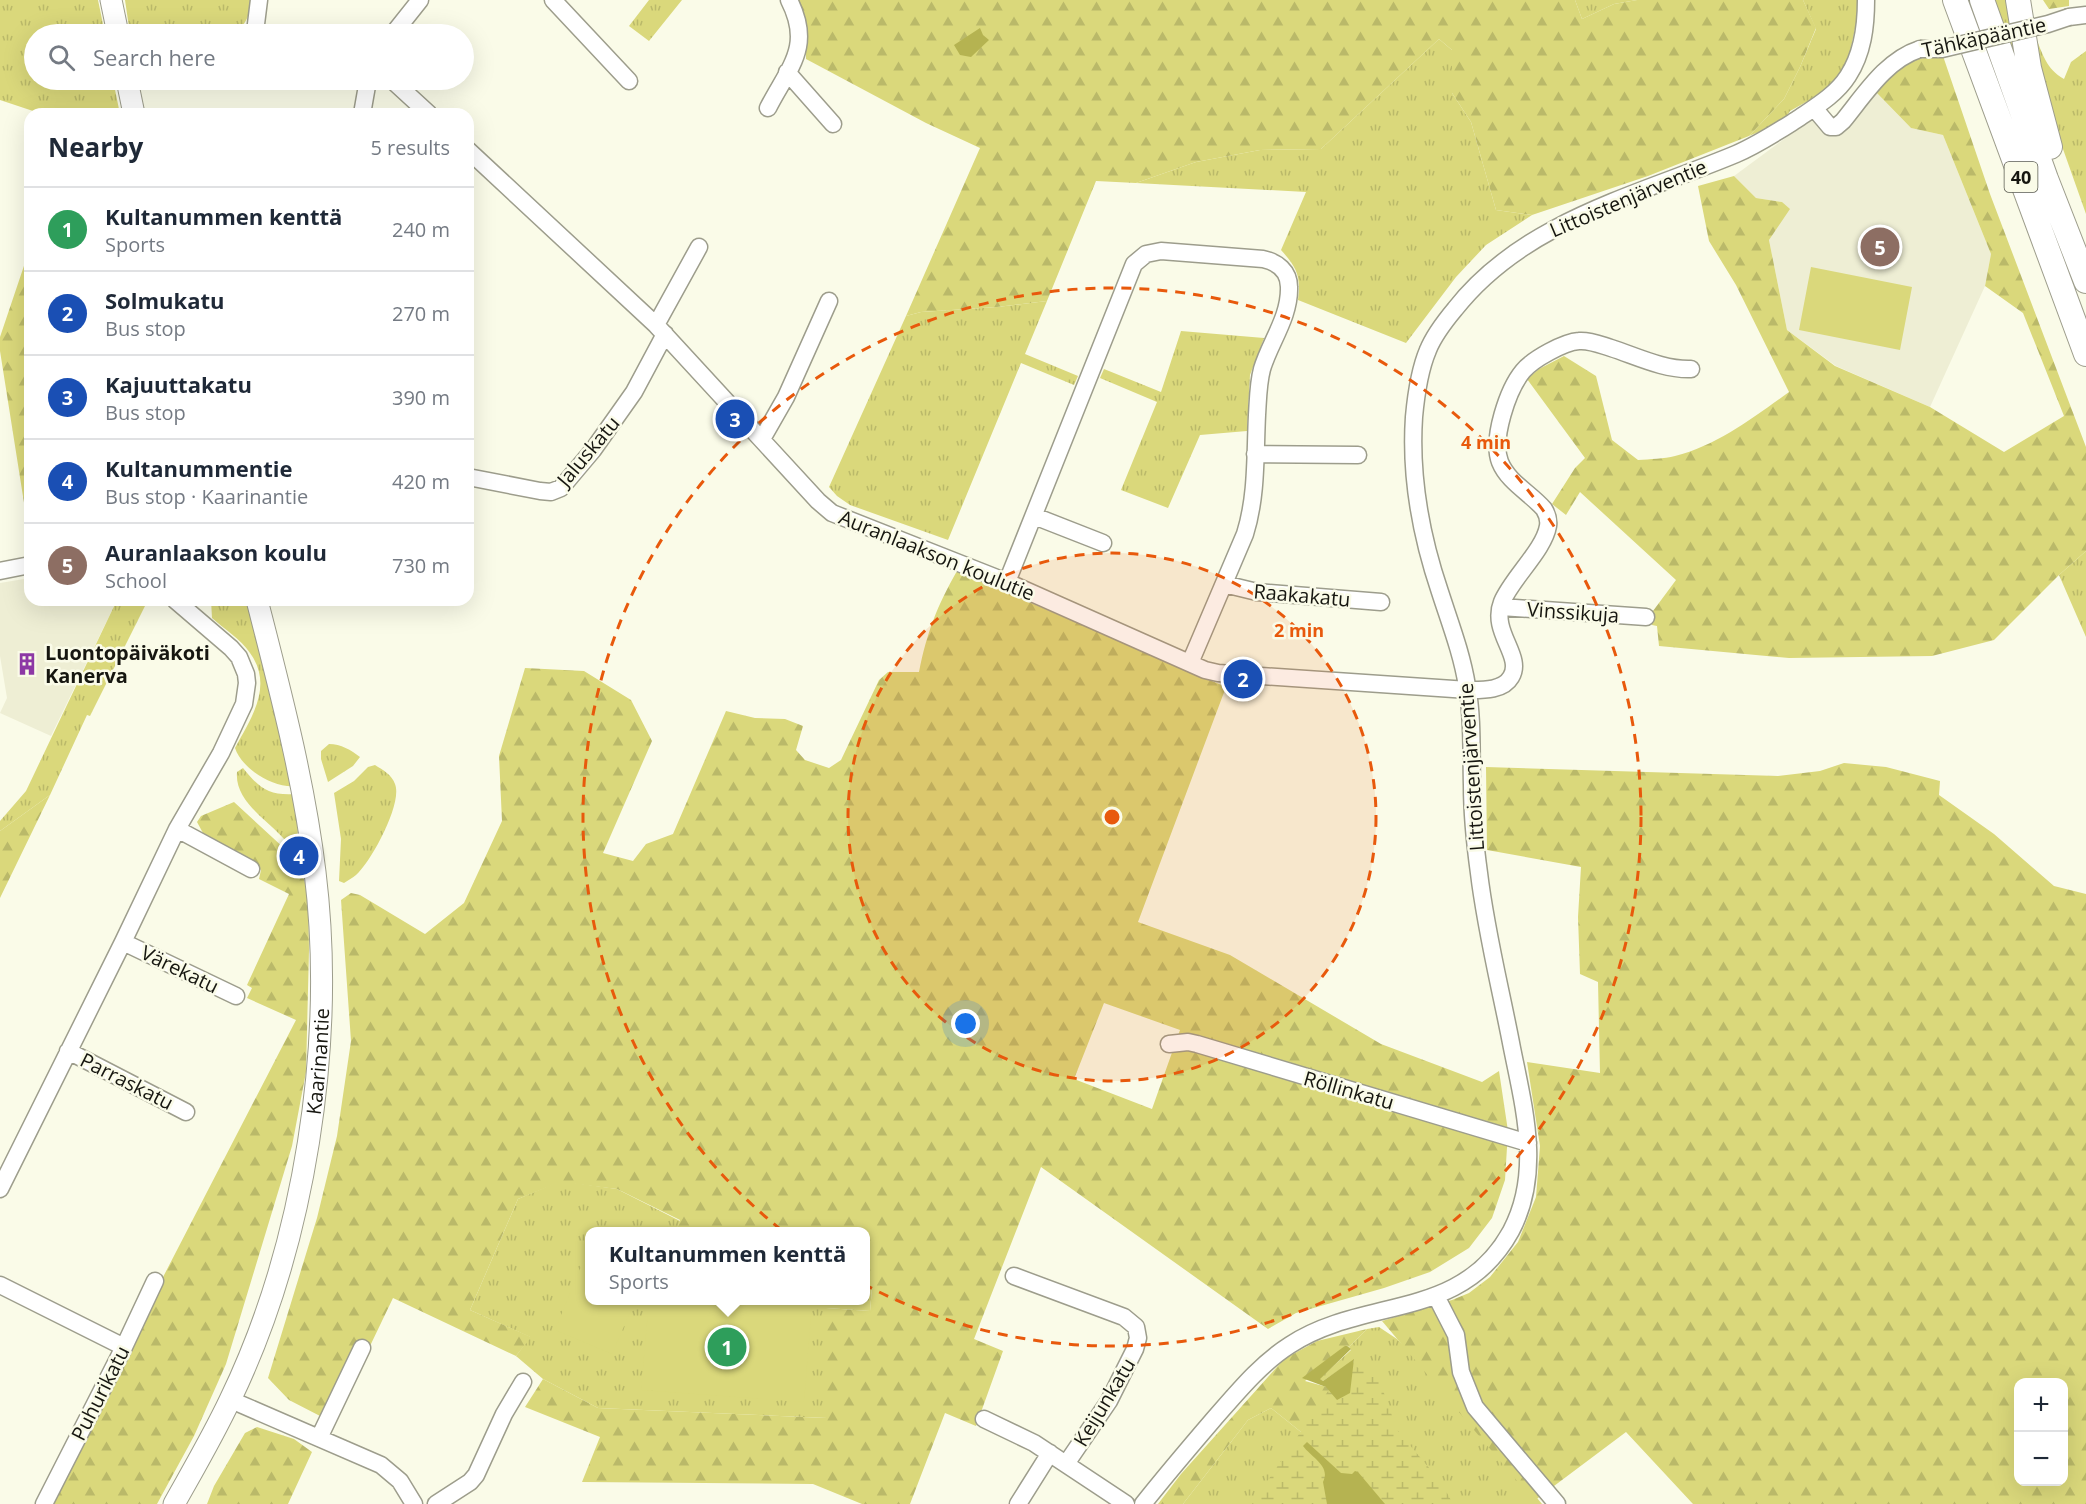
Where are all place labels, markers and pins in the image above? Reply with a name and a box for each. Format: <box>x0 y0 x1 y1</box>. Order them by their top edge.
pin: 5 <box>1860 224 1900 270</box>
pin: 3 <box>716 396 754 442</box>
place label: Luontopäiväkoti Kanerva <box>45 639 210 689</box>
building icon: Luontopäiväkoti Kanerva <box>14 651 40 677</box>
pin: 2 <box>1224 656 1262 702</box>
centre of rings <box>1102 807 1122 827</box>
pin: 4 <box>280 834 318 878</box>
pin: 1 <box>708 1324 746 1370</box>

